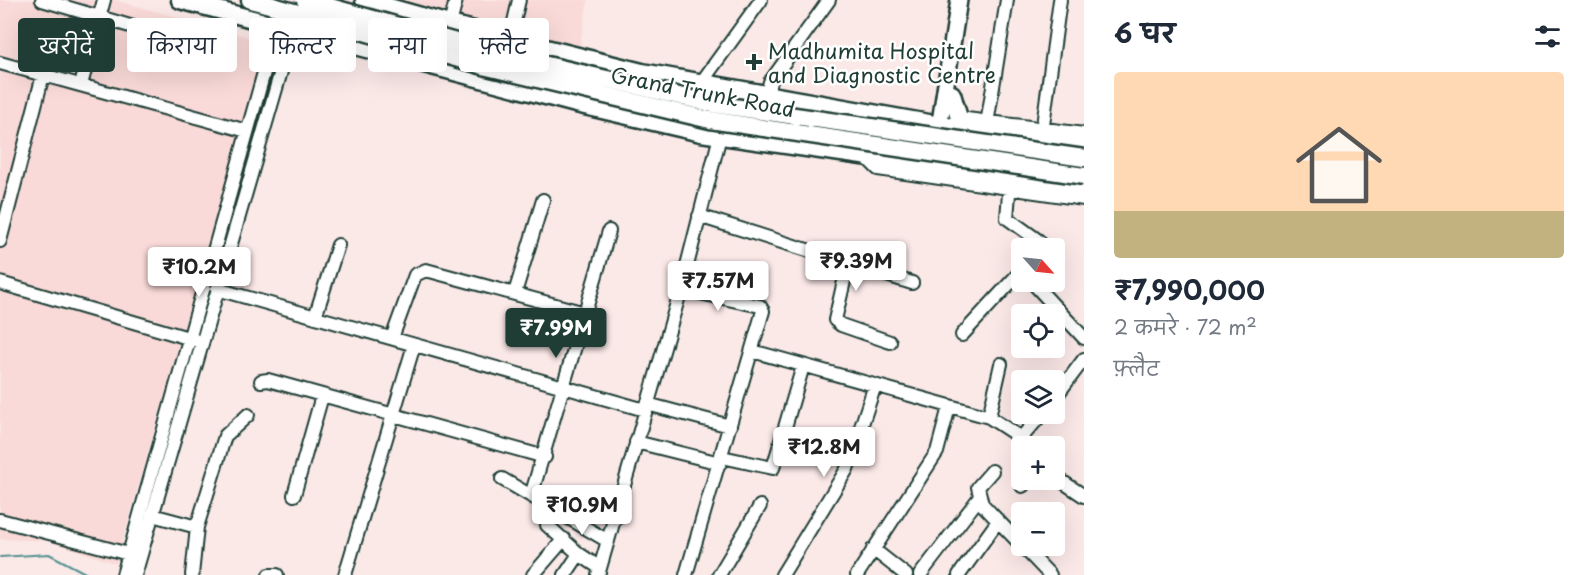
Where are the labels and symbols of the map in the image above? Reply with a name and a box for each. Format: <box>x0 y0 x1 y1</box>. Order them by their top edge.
place label: Madhumita Hospital and Diagnostic Centre <box>768 34 996 90</box>
marker: Madhumita Hospital and Diagnostic Centre <box>745 53 763 71</box>
street label: Grand Trunk Road <box>608 57 798 125</box>
north arrow <box>1011 238 1065 292</box>
pin: ₹9.39M <box>807 241 905 292</box>
pin: ₹10.2M <box>150 247 248 298</box>
pin: ₹7.57M <box>669 261 767 312</box>
pin: ₹7.99M <box>507 308 605 359</box>
pin: ₹12.8M <box>775 427 873 478</box>
pin: ₹10.9M <box>533 485 631 536</box>

